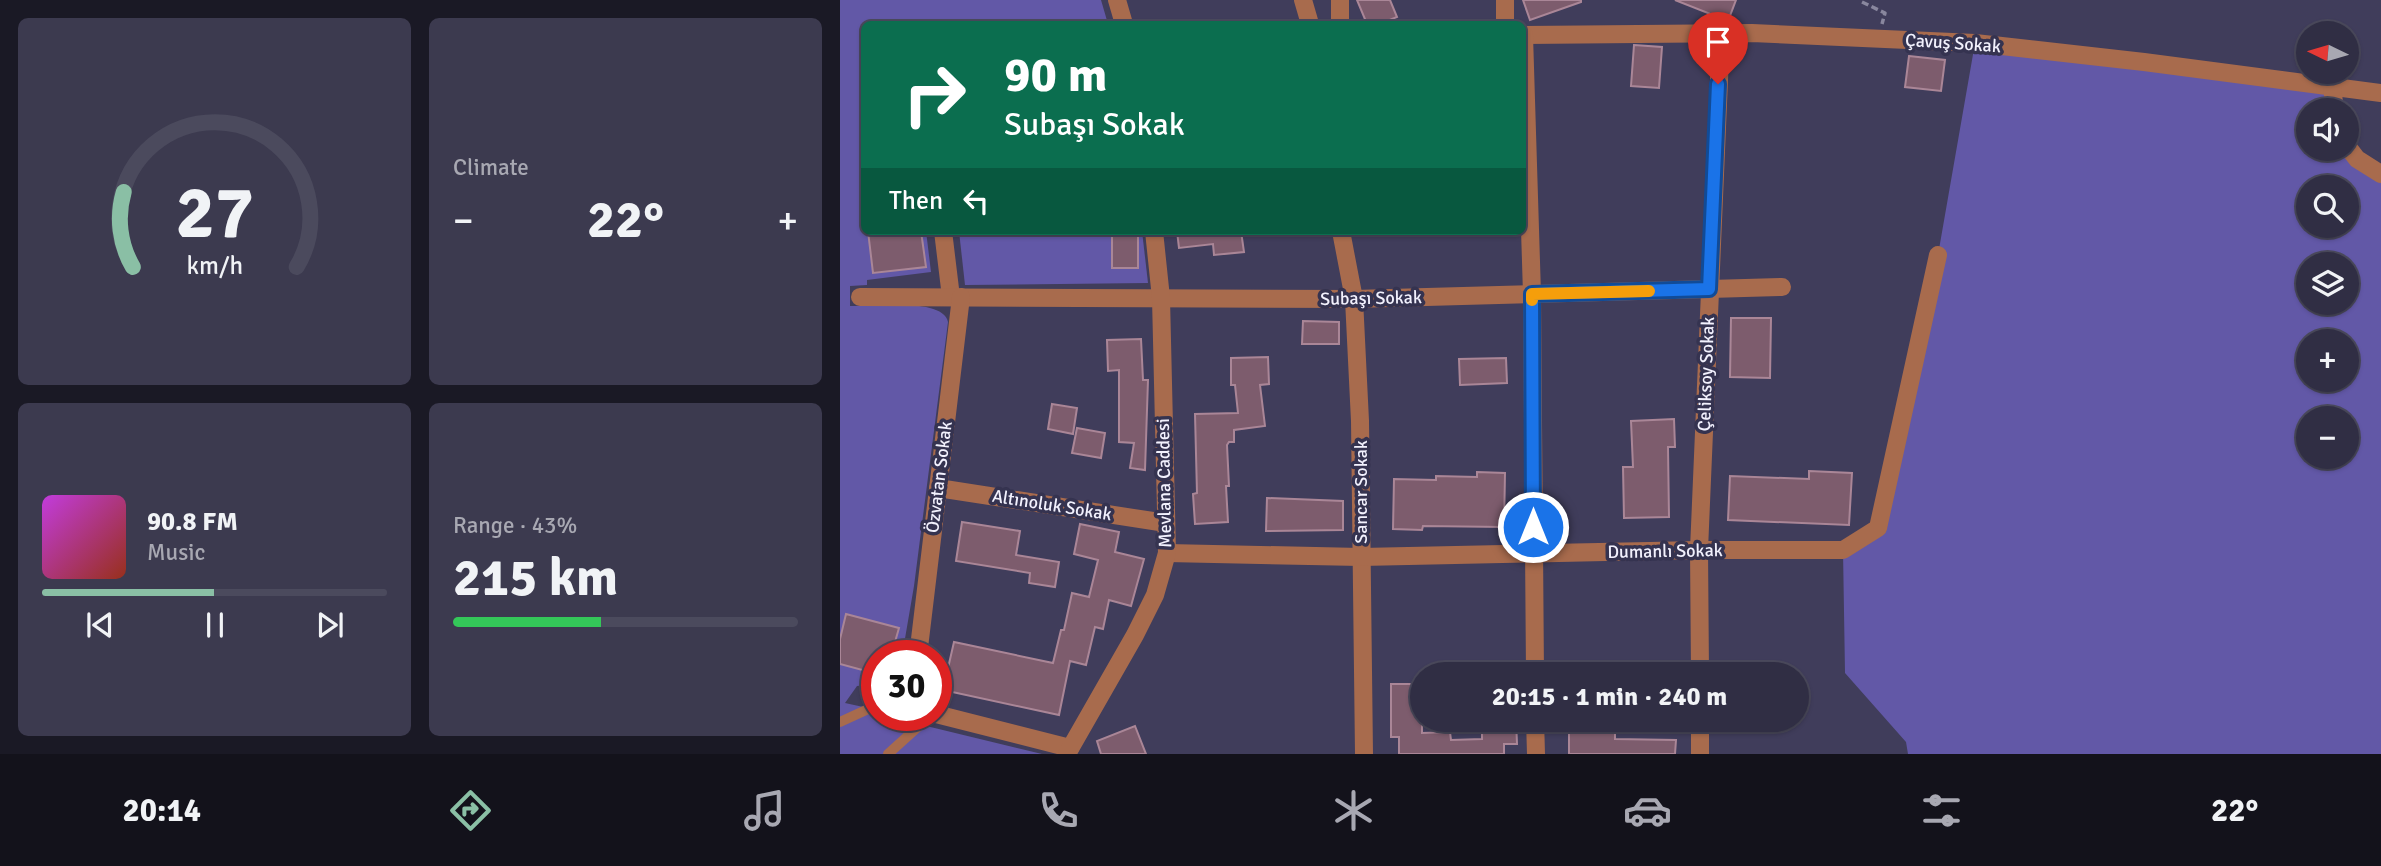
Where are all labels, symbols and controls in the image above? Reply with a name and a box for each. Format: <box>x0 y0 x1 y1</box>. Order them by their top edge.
pin <box>1688 12.0 1748 84</box>
north arrow <box>2296 21 2359 84</box>
map controls <box>2296 21 2359 469</box>
icon: arrive <box>1699 23 1737 61</box>
street label: Çavuş Sokak <box>1904 29 2002 57</box>
text: 90 m <box>1004 45 1107 105</box>
icon: right <box>889 49 980 140</box>
button: sound <box>2296 98 2359 161</box>
text: Subaşı Sokak <box>1004 105 1185 144</box>
text: Climate <box>453 153 529 182</box>
text: 27 <box>175 170 254 259</box>
button: search <box>2296 175 2359 238</box>
icon: left <box>957 182 995 220</box>
text: Then <box>889 185 943 217</box>
text: 22° <box>587 188 664 252</box>
text: − <box>453 197 474 244</box>
text: + <box>777 197 798 244</box>
text: km/h <box>186 250 243 281</box>
button: layers <box>2296 252 2359 315</box>
street label: Subaşı Sokak <box>1320 286 1422 310</box>
street label: Çeliksoy Sokak <box>1693 316 1719 432</box>
button: + <box>2296 329 2359 392</box>
button: − <box>2296 406 2359 469</box>
street label: Mevlana Caddesi <box>1152 418 1176 548</box>
street label: Özvatan Sokak <box>921 420 957 534</box>
street label: Sancar Sokak <box>1350 440 1372 544</box>
street label: Altınoluk Sokak <box>991 485 1113 525</box>
position arrow <box>1496 490 1570 564</box>
text: 90.8 FM <box>147 506 238 538</box>
text: Range · 43% <box>453 511 577 540</box>
text: Music <box>147 538 205 567</box>
street label: Dumanlı Sokak <box>1607 539 1723 563</box>
text: 215 km <box>453 546 618 610</box>
icon: previous <box>81 606 119 644</box>
icon: pause <box>196 606 234 644</box>
icon: next <box>311 606 349 644</box>
speed limit sign: 30 <box>861 640 952 731</box>
text: 20:15 · 1 min · 240 m <box>1492 681 1727 713</box>
icon: directions <box>446 786 495 835</box>
icon: music <box>740 786 789 835</box>
icon: phone <box>1034 786 1083 835</box>
icon: climate <box>1329 786 1378 835</box>
icon: car <box>1623 786 1672 835</box>
icon: filters <box>1917 786 1966 835</box>
text: 20:14 <box>123 791 201 830</box>
text: 22° <box>2211 791 2258 830</box>

